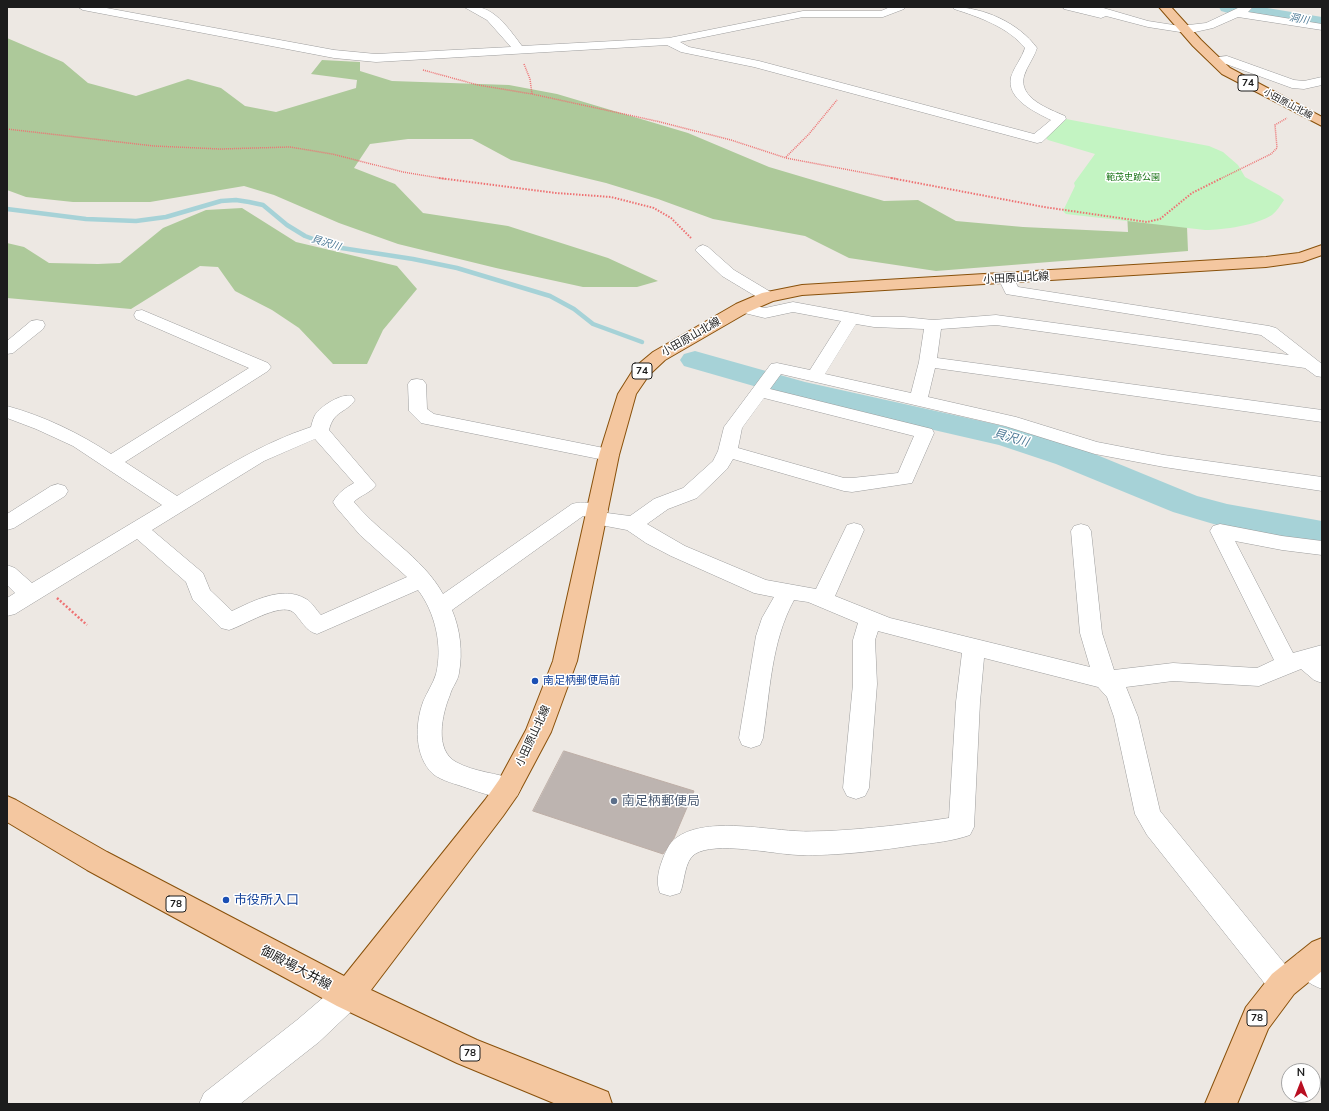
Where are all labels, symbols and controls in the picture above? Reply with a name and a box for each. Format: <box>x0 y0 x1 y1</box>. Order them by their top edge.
water label: 洞川 <box>1288 11 1310 27</box>
road number: 74 <box>1238 75 1258 91</box>
street label: 小田原山北線 <box>1262 87 1314 121</box>
park label: 範茂史跡公園 <box>1106 172 1160 182</box>
water label: 貝沢川 <box>310 233 342 253</box>
street label: 小田原山北線 <box>983 270 1049 286</box>
street label: 小田原山北線 <box>659 315 723 359</box>
road number: 74 <box>632 363 652 379</box>
water label: 貝沢川 <box>992 426 1030 450</box>
place label: 南足柄郵便局前 <box>543 674 620 688</box>
marker: 南足柄郵便局前 <box>530 676 540 686</box>
street label: 小田原山北線 <box>513 703 553 769</box>
place label: 南足柄郵便局 <box>622 793 700 809</box>
marker: 南足柄郵便局 <box>609 796 619 806</box>
place label: 市役所入口 <box>234 892 299 908</box>
marker: 市役所入口 <box>221 895 231 905</box>
road number: 78 <box>166 896 186 912</box>
street label: 御殿場大井線 <box>258 943 334 993</box>
road number: 78 <box>1247 1010 1267 1026</box>
road number: 78 <box>460 1045 480 1061</box>
north arrow <box>1281 1063 1321 1103</box>
text: N <box>1297 1065 1305 1079</box>

